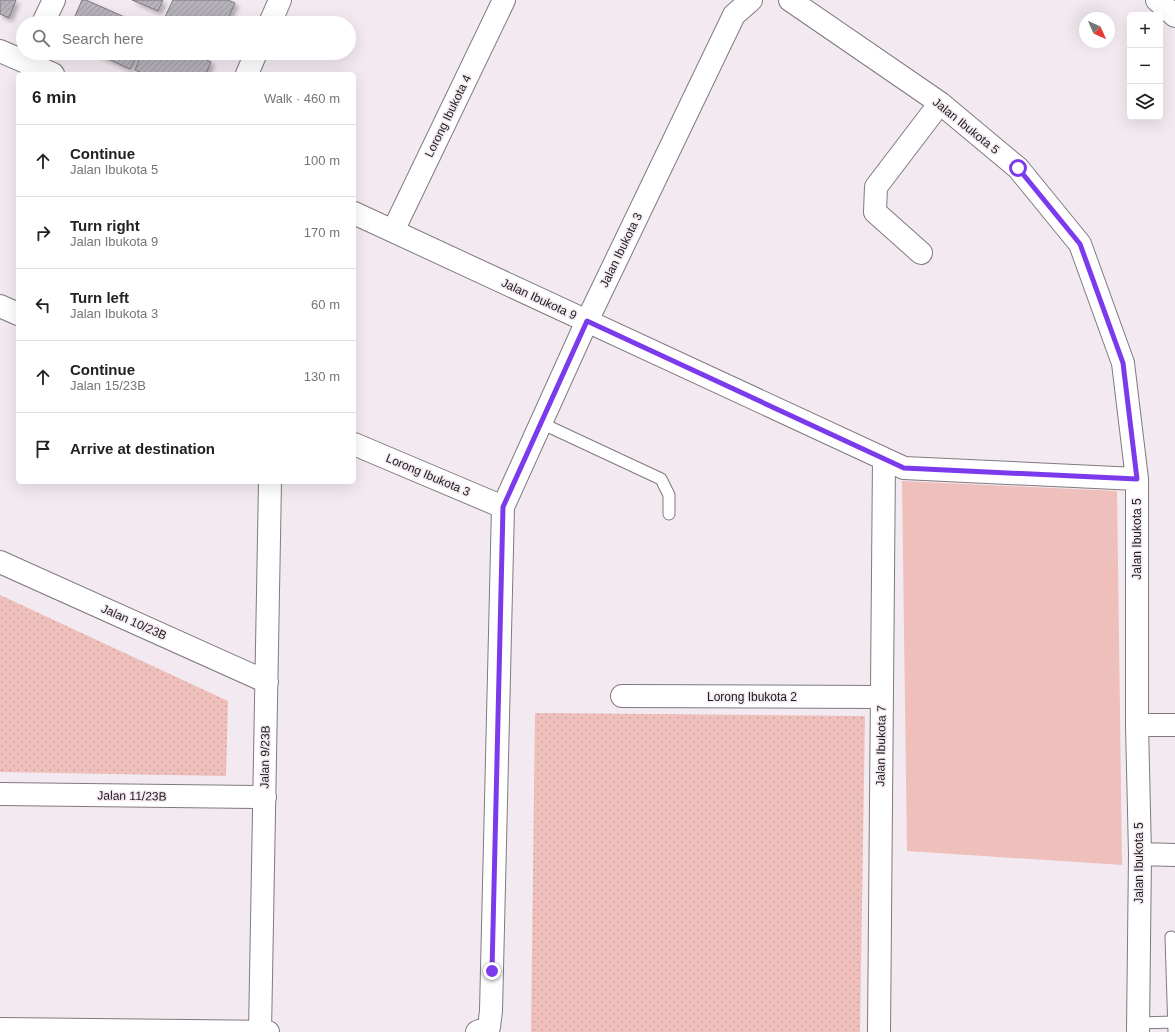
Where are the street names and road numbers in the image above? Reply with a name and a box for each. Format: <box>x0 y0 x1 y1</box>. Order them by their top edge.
street label: Lorong Ibukota 4 <box>422 72 474 160</box>
street label: Jalan Ibukota 5 <box>930 95 1002 157</box>
street label: Jalan Ibukota 3 <box>597 210 645 290</box>
street label: Jalan Ibukota 9 <box>499 275 579 323</box>
street label: Lorong Ibukota 3 <box>384 451 472 499</box>
street label: Jalan Ibukota 5 <box>1130 498 1144 580</box>
street label: Jalan 10/23B <box>99 601 169 643</box>
street label: Lorong Ibukota 2 <box>707 690 797 704</box>
street label: Jalan Ibukota 7 <box>873 705 889 787</box>
street label: Jalan 9/23B <box>257 725 273 789</box>
street label: Jalan 11/23B <box>97 788 167 804</box>
street label: Jalan Ibukota 5 <box>1132 822 1146 904</box>

